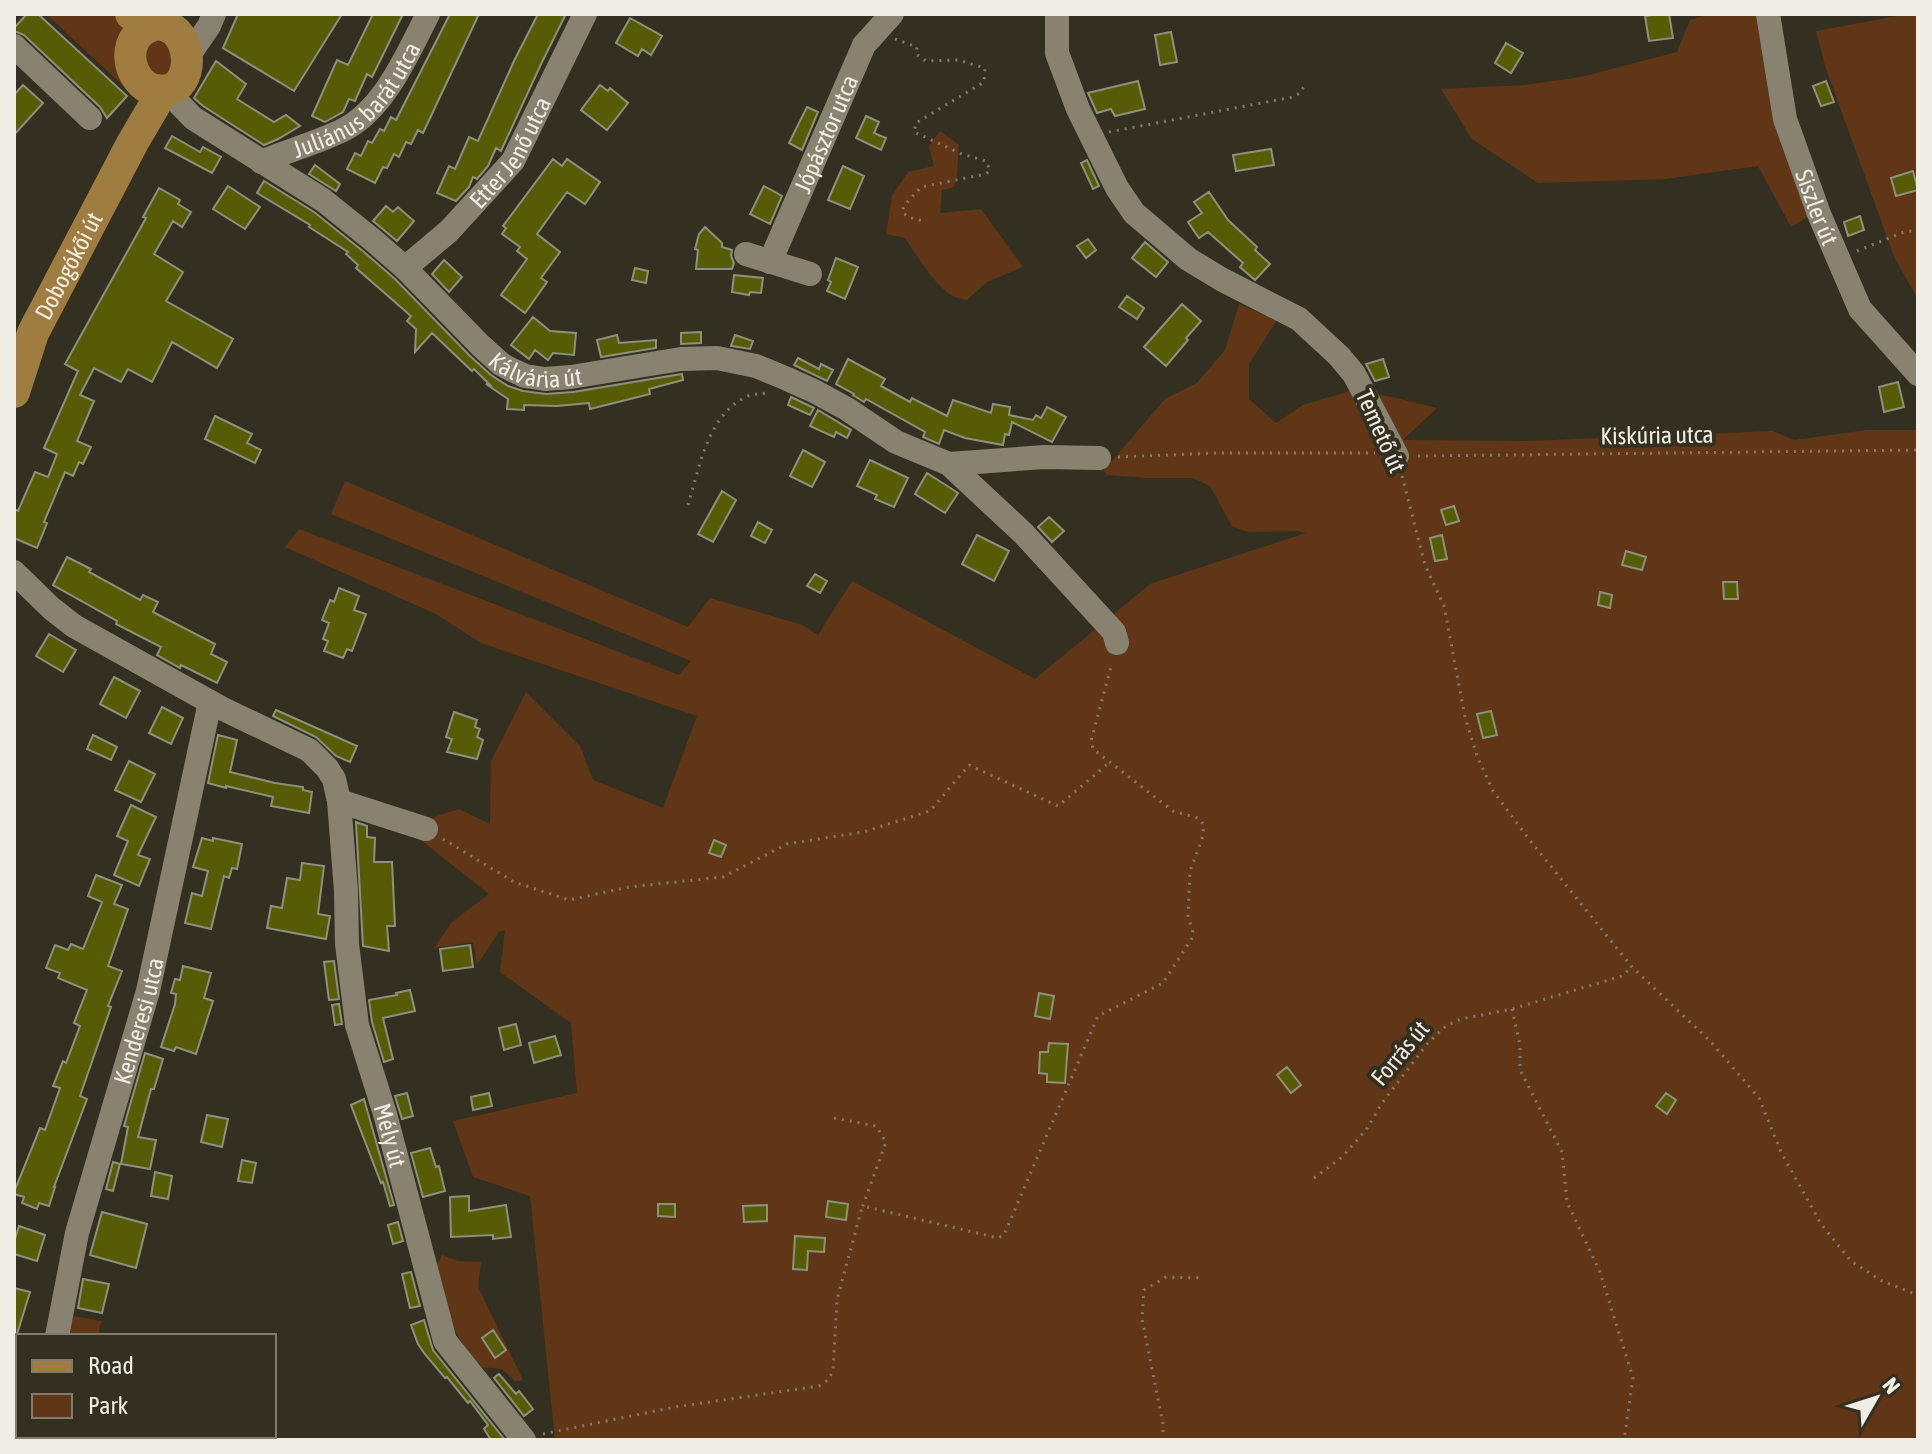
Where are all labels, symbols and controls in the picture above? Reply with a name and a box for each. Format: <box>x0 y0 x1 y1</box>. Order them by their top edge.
street label: Juliánus barát utca <box>289 37 425 162</box>
street label: Jópásztor utca <box>788 71 863 196</box>
street label: Etter Jenő utca <box>464 92 556 213</box>
street label: Siszler út <box>1791 166 1844 249</box>
street label: Dobogókői út <box>29 207 107 324</box>
street label: Kálvária út <box>484 347 584 393</box>
street label: Temető út <box>1351 385 1411 477</box>
street label: Kiskúria utca <box>1600 421 1714 449</box>
street label: Kenderesi utca <box>108 955 168 1087</box>
street label: Forrás út <box>1365 1015 1435 1091</box>
street label: Mély út <box>369 1100 412 1170</box>
legend <box>16 1334 276 1438</box>
text: Road <box>88 1352 134 1379</box>
north arrow <box>1836 1358 1916 1438</box>
text: N <box>1877 1372 1906 1399</box>
text: Park <box>88 1392 129 1419</box>

